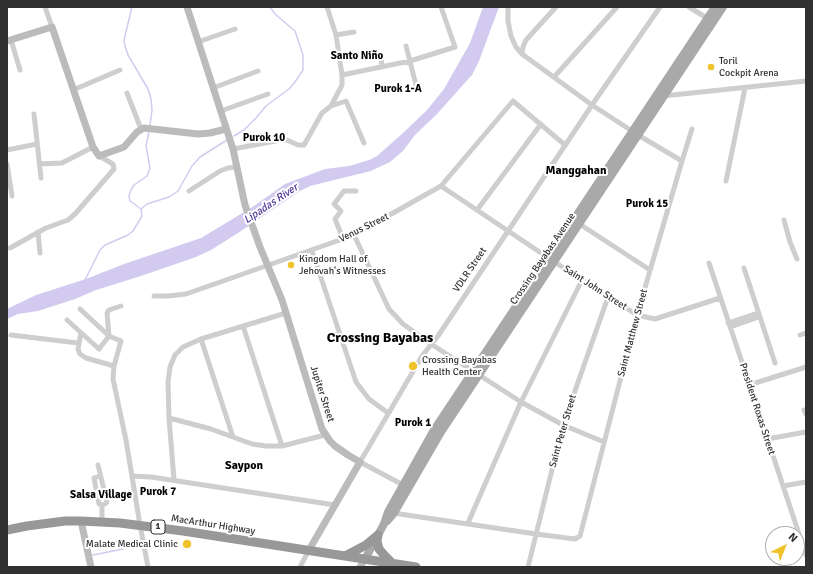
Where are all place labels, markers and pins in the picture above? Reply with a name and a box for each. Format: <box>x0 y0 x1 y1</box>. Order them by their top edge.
place label: Toril Cockpit Arena <box>719 55 779 78</box>
marker: Toril Cockpit Arena <box>706 62 716 72</box>
place label: Kingdom Hall of Jehovah's Witnesses <box>299 253 386 276</box>
marker: Kingdom Hall of Jehovah's Witnesses <box>286 260 296 270</box>
place label: Crossing Bayabas Health Center <box>422 354 496 378</box>
marker: Crossing Bayabas Health Center <box>407 360 419 372</box>
place label: Malate Medical Clinic <box>86 538 178 550</box>
marker: Malate Medical Clinic <box>181 538 193 550</box>

